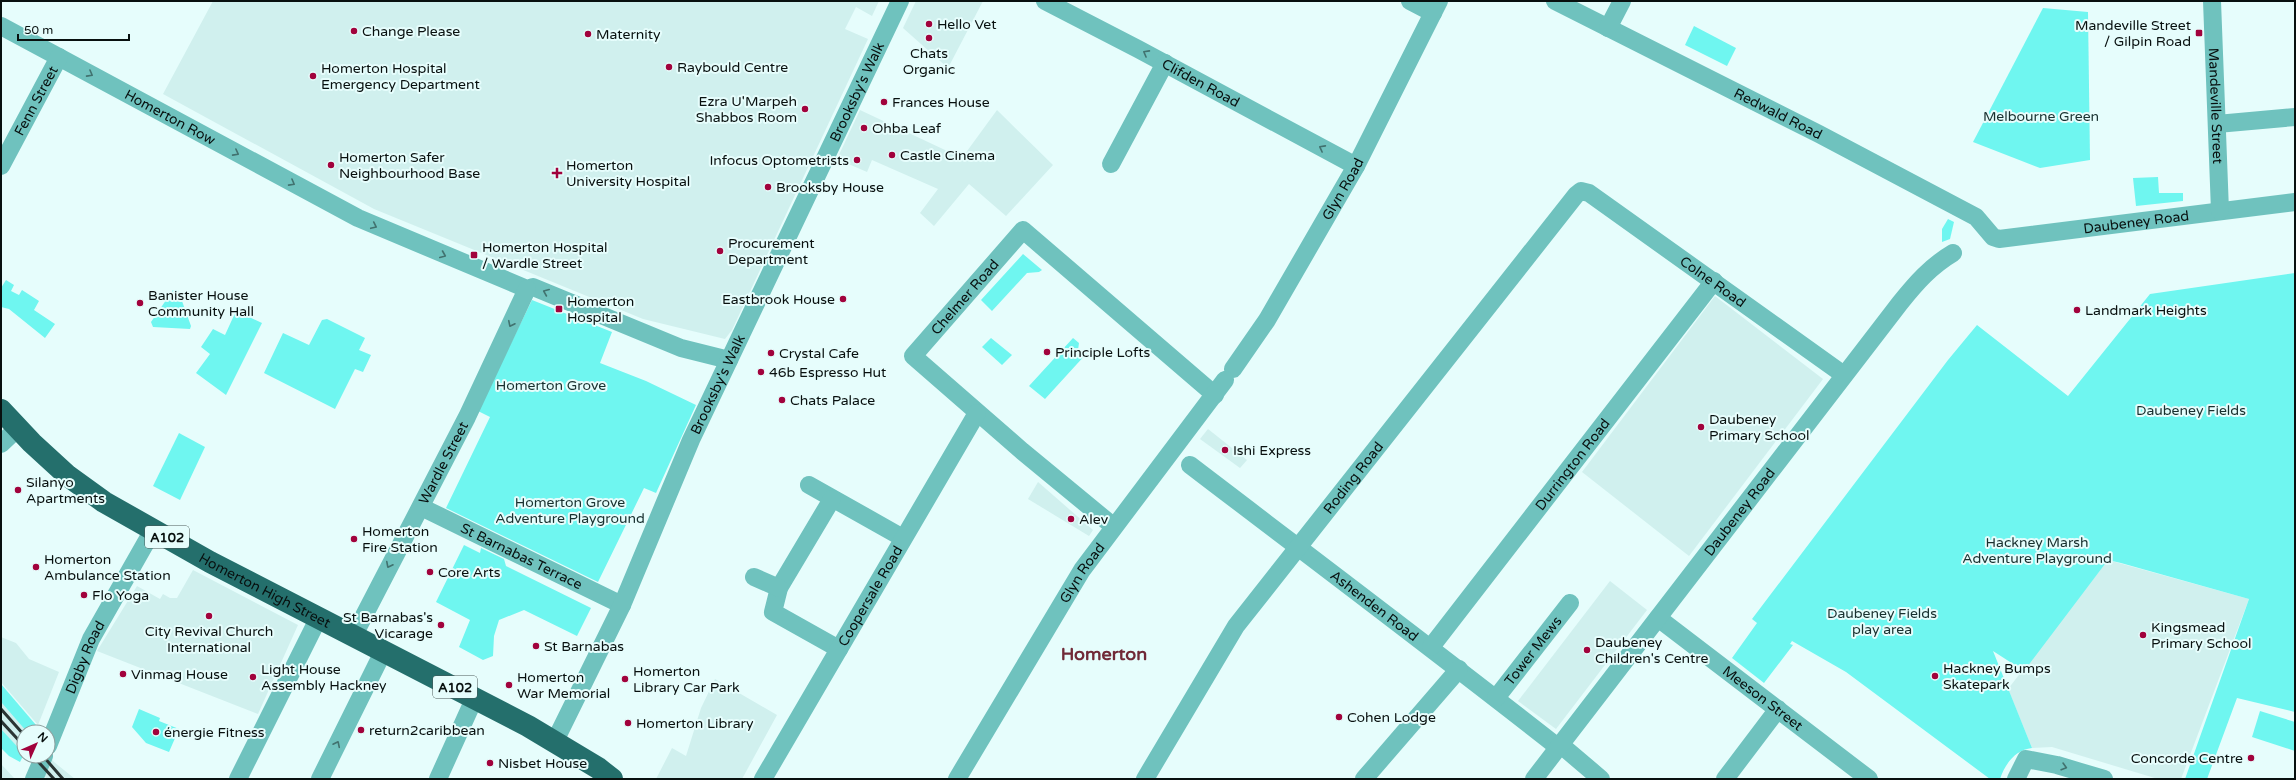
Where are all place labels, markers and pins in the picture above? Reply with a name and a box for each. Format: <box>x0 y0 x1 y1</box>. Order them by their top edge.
place label: Hello Vet <box>937 16 997 33</box>
place label: Mandeville Street / Gilpin Road <box>2075 17 2192 50</box>
marker: Hello Vet <box>924 19 934 29</box>
place label: Change Please <box>362 23 460 40</box>
marker: Change Please <box>349 26 359 36</box>
place label: Maternity <box>596 26 661 43</box>
marker: Mandeville Street / Gilpin Road <box>2194 28 2204 38</box>
marker: Maternity <box>583 29 593 39</box>
marker: Chats Organic <box>924 33 934 43</box>
place label: Chats Organic <box>903 45 955 78</box>
place label: Raybould Centre <box>677 59 788 76</box>
place label: Homerton Hospital Emergency Department <box>321 60 480 93</box>
marker: Raybould Centre <box>664 62 674 72</box>
marker: Homerton Hospital Emergency Department <box>308 71 318 81</box>
place label: Ezra U'Marpeh Shabbos Room <box>696 93 797 126</box>
place label: Frances House <box>892 94 990 111</box>
marker: Frances House <box>879 97 889 107</box>
marker: Ezra U'Marpeh Shabbos Room <box>800 104 810 114</box>
place label: Ohba Leaf <box>872 120 942 137</box>
marker: Ohba Leaf <box>859 123 869 133</box>
place label: Castle Cinema <box>900 147 995 164</box>
place label: Homerton Safer Neighbourhood Base <box>339 149 480 182</box>
marker: Castle Cinema <box>887 150 897 160</box>
place label: Infocus Optometrists <box>710 152 849 169</box>
marker: Infocus Optometrists <box>852 155 862 165</box>
place label: Homerton University Hospital <box>566 157 690 190</box>
marker: Homerton Safer Neighbourhood Base <box>326 160 336 170</box>
marker: Homerton University Hospital <box>551 167 563 179</box>
place label: Brooksby House <box>776 179 884 196</box>
marker: Brooksby House <box>763 182 773 192</box>
place label: Procurement Department <box>728 235 815 268</box>
place label: Homerton Hospital / Wardle Street <box>482 239 608 272</box>
marker: Procurement Department <box>715 246 725 256</box>
marker: Homerton Hospital / Wardle Street <box>469 250 479 260</box>
place label: Banister House Community Hall <box>148 287 254 320</box>
place label: Eastbrook House <box>722 291 835 308</box>
place label: Homerton Hospital <box>567 293 634 326</box>
marker: Eastbrook House <box>838 294 848 304</box>
marker: Banister House Community Hall <box>135 298 145 308</box>
place label: Landmark Heights <box>2085 302 2207 319</box>
marker: Homerton Hospital <box>554 304 564 314</box>
marker: Landmark Heights <box>2072 305 2082 315</box>
place label: Principle Lofts <box>1055 344 1151 361</box>
place label: Crystal Cafe <box>779 345 859 362</box>
marker: Principle Lofts <box>1042 347 1052 357</box>
marker: Crystal Cafe <box>766 348 776 358</box>
place label: 46b Espresso Hut <box>769 364 887 381</box>
marker: 46b Espresso Hut <box>756 367 766 377</box>
place label: Chats Palace <box>790 392 875 409</box>
marker: Chats Palace <box>777 395 787 405</box>
place label: Daubeney Primary School <box>1709 411 1810 444</box>
marker: Daubeney Primary School <box>1696 422 1706 432</box>
place label: Ishi Express <box>1233 442 1311 459</box>
marker: Ishi Express <box>1220 445 1230 455</box>
place label: Silanyo Apartments <box>26 474 105 507</box>
marker: Silanyo Apartments <box>13 485 23 495</box>
place label: Alev <box>1079 511 1109 528</box>
marker: Alev <box>1066 514 1076 524</box>
place label: Homerton Fire Station <box>362 523 438 556</box>
marker: Homerton Fire Station <box>349 534 359 544</box>
place label: Homerton Ambulance Station <box>44 551 171 584</box>
marker: Homerton Ambulance Station <box>31 562 41 572</box>
place label: Core Arts <box>438 564 501 581</box>
marker: Core Arts <box>425 567 435 577</box>
place label: Flo Yoga <box>92 587 149 604</box>
marker: Flo Yoga <box>79 590 89 600</box>
place label: St Barnabas's Vicarage <box>343 609 433 642</box>
marker: City Revival Church International <box>204 611 214 621</box>
place label: Kingsmead Primary School <box>2151 619 2252 652</box>
marker: St Barnabas's Vicarage <box>436 620 446 630</box>
place label: City Revival Church International <box>145 623 273 656</box>
marker: Kingsmead Primary School <box>2138 630 2148 640</box>
place label: Daubeney Children's Centre <box>1595 634 1708 667</box>
place label: St Barnabas <box>544 638 624 655</box>
marker: St Barnabas <box>531 641 541 651</box>
marker: Daubeney Children's Centre <box>1582 645 1592 655</box>
place label: Hackney Bumps Skatepark <box>1943 660 2051 693</box>
place label: Light House Assembly Hackney <box>261 661 387 694</box>
place label: Homerton Library Car Park <box>633 663 740 696</box>
place label: Vinmag House <box>131 666 228 683</box>
marker: Vinmag House <box>118 669 128 679</box>
place label: Homerton War Memorial <box>517 669 610 702</box>
marker: Hackney Bumps Skatepark <box>1930 671 1940 681</box>
marker: Light House Assembly Hackney <box>248 672 258 682</box>
marker: Homerton Library Car Park <box>620 674 630 684</box>
marker: Homerton War Memorial <box>504 680 514 690</box>
place label: Cohen Lodge <box>1347 709 1436 726</box>
marker: Cohen Lodge <box>1334 712 1344 722</box>
place label: Homerton Library <box>636 715 754 732</box>
marker: Homerton Library <box>623 718 633 728</box>
place label: return2caribbean <box>369 722 485 739</box>
place label: énergie Fitness <box>164 724 265 741</box>
marker: return2caribbean <box>356 725 366 735</box>
marker: énergie Fitness <box>151 727 161 737</box>
place label: Concorde Centre <box>2131 750 2243 767</box>
marker: Concorde Centre <box>2246 753 2256 763</box>
place label: Nisbet House <box>498 755 587 772</box>
marker: Nisbet House <box>485 758 495 768</box>

